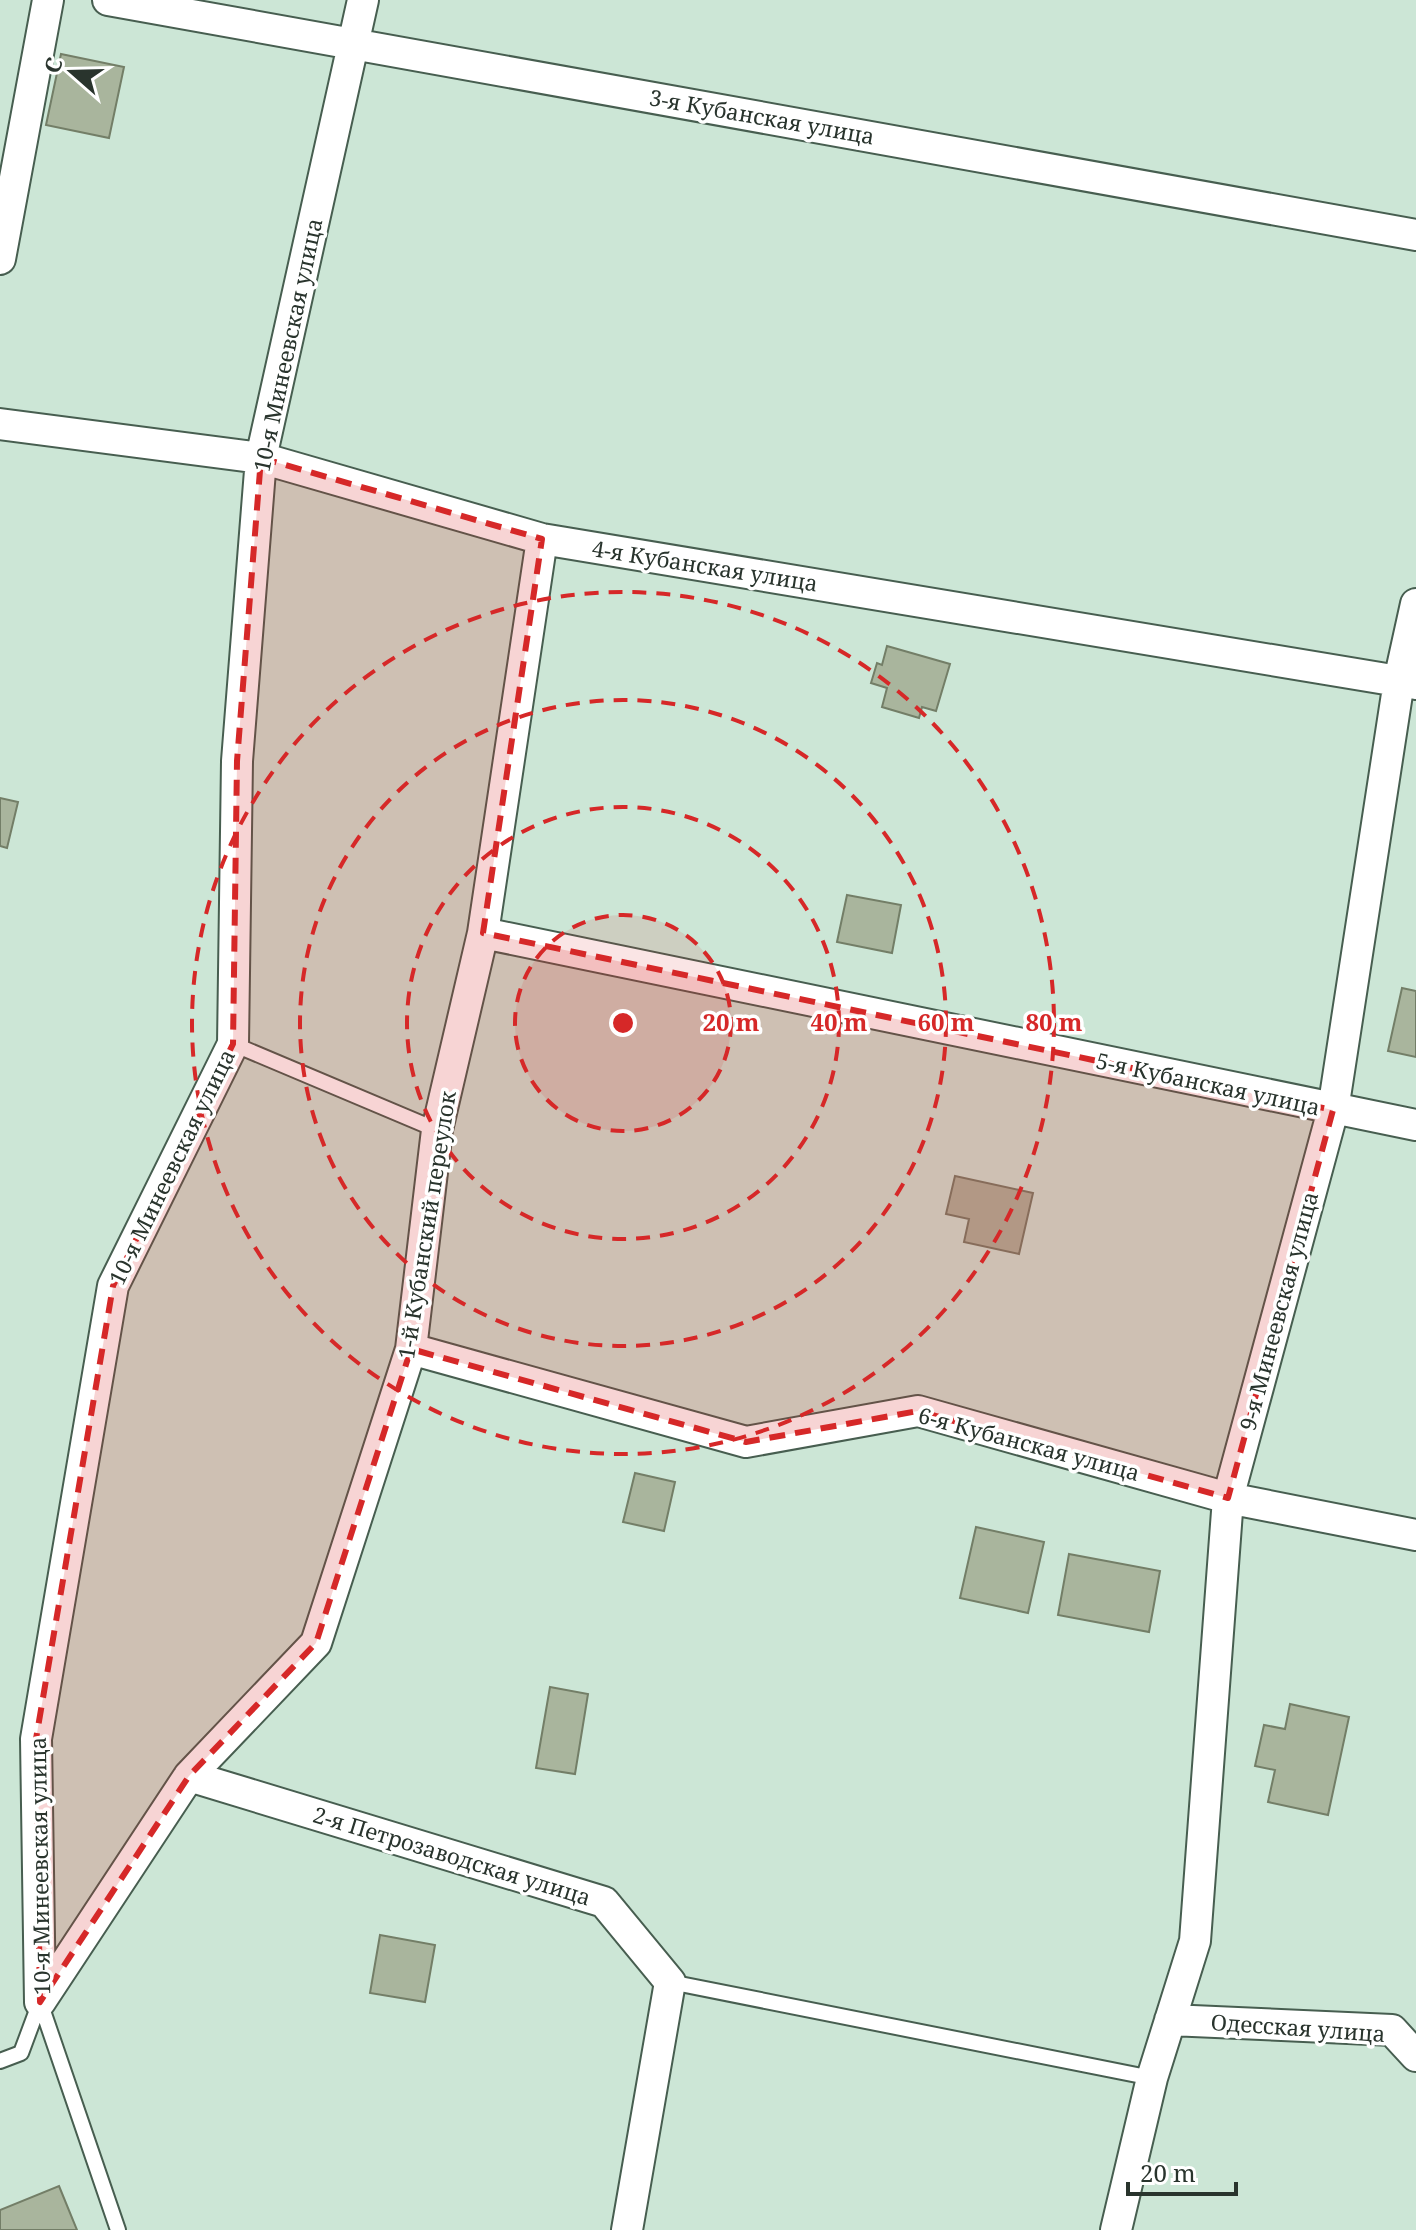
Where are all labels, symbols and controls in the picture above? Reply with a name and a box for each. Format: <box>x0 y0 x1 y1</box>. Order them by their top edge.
north arrow <box>32 32 112 112</box>
text: С <box>36 53 69 77</box>
street label: 3-я Кубанская улица <box>647 81 877 151</box>
street label: 10-я Минеевская улица <box>245 215 329 474</box>
street label: 4-я Кубанская улица <box>590 532 820 598</box>
text: 20 m <box>702 1005 760 1038</box>
text: 40 m <box>810 1005 868 1038</box>
text: 60 m <box>917 1005 975 1038</box>
text: 80 m <box>1025 1005 1083 1038</box>
centre of rings <box>609 1009 637 1037</box>
street label: 10-я Минеевская улица <box>101 1044 241 1289</box>
street label: 5-я Кубанская улица <box>1094 1045 1323 1121</box>
street label: 1-й Кубанский переулок <box>390 1088 462 1361</box>
street label: 9-я Минеевская улица <box>1232 1188 1324 1434</box>
street label: 6-я Кубанская улица <box>915 1399 1143 1487</box>
street label: 10-я Минеевская улица <box>22 1736 56 1996</box>
street label: 2-я Петрозаводская улица <box>310 1798 595 1912</box>
street label: Одесская улица <box>1210 2006 1386 2048</box>
scale bar <box>1128 2146 1236 2196</box>
text: 20 m <box>1140 2156 1196 2189</box>

